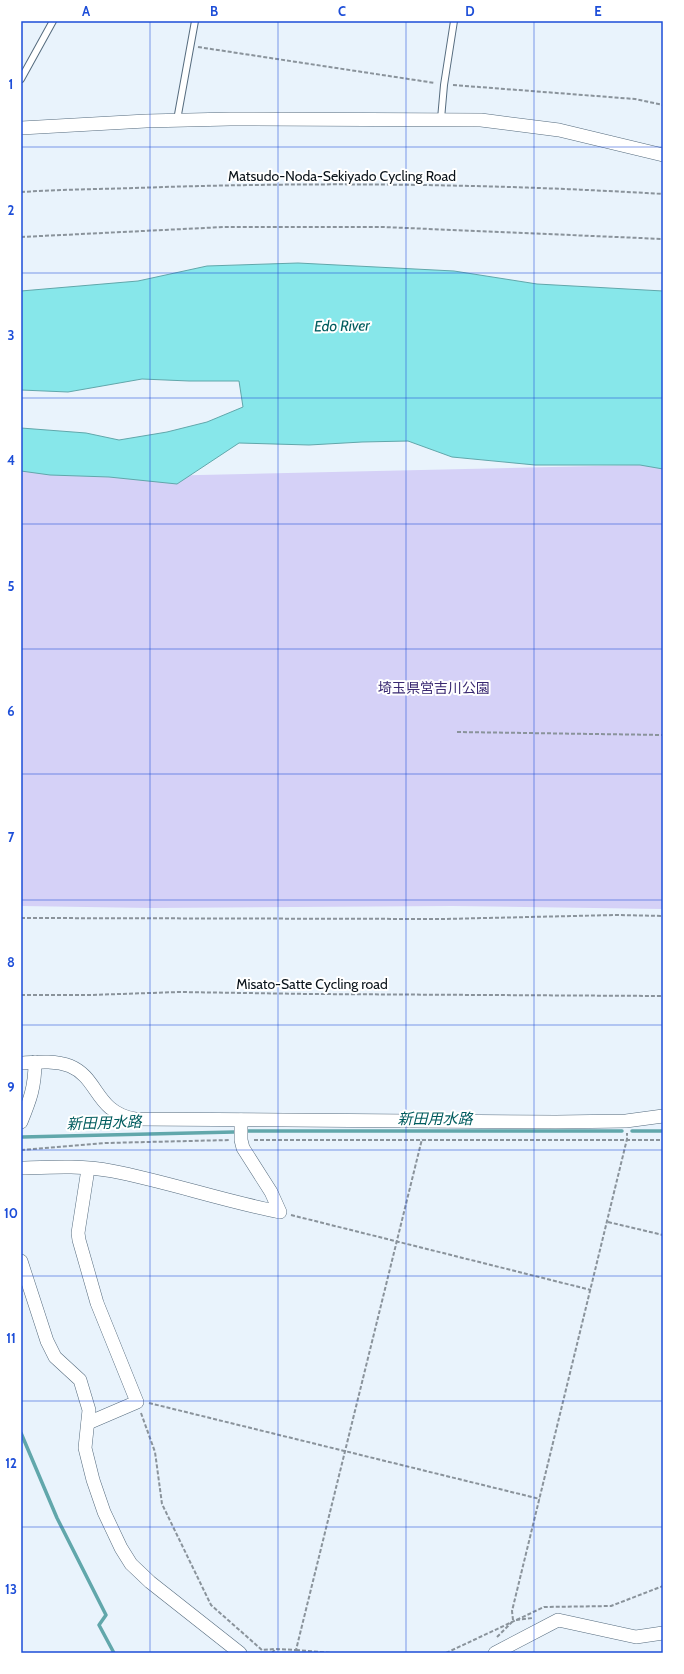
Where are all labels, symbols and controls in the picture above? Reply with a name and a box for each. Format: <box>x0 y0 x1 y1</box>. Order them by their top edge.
text: A <box>82 3 91 19</box>
text: B <box>210 3 218 19</box>
text: C <box>338 3 346 19</box>
text: D <box>465 3 475 19</box>
text: E <box>594 3 602 19</box>
text: 1 <box>9 76 13 92</box>
street label: Matsudo-Noda-Sekiyado Cycling Road <box>228 167 456 185</box>
text: 2 <box>8 202 15 218</box>
water label: Edo River <box>314 316 371 335</box>
text: 3 <box>7 327 15 343</box>
text: 4 <box>7 452 15 468</box>
text: 5 <box>8 578 15 594</box>
park label: 埼玉県営吉川公園 <box>378 679 490 697</box>
text: 6 <box>7 703 15 719</box>
text: 7 <box>8 829 15 845</box>
text: 8 <box>7 954 15 970</box>
street label: Misato-Satte Cycling road <box>236 975 388 993</box>
text: 9 <box>7 1079 15 1095</box>
water label: 新田用水路 <box>397 1110 474 1128</box>
water label: 新田用水路 <box>66 1113 144 1133</box>
text: 10 <box>4 1205 18 1221</box>
text: 11 <box>6 1330 16 1346</box>
text: 12 <box>5 1455 17 1471</box>
text: 13 <box>5 1581 17 1597</box>

